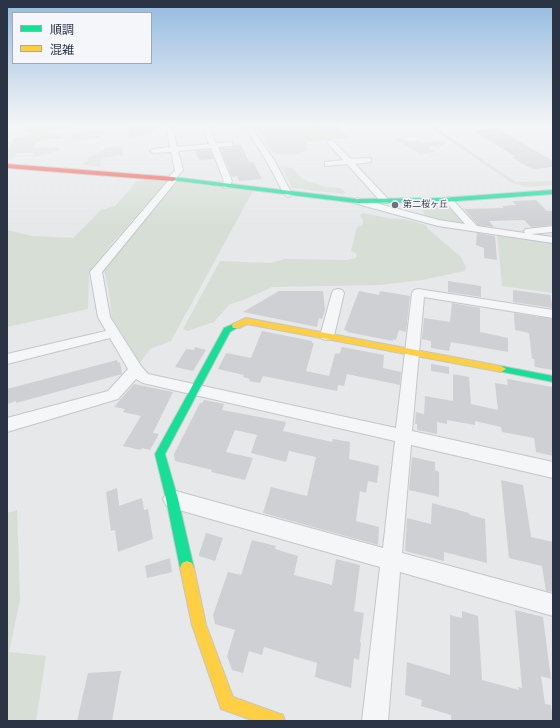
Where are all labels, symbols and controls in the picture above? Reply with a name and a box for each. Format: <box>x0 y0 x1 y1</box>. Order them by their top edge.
legend <box>12 12 152 64</box>
text: 順調 <box>50 23 74 37</box>
text: 混雑 <box>50 43 74 57</box>
marker: 第二桜ヶ丘 <box>390 200 400 210</box>
place label: 第二桜ヶ丘 <box>403 200 448 210</box>

